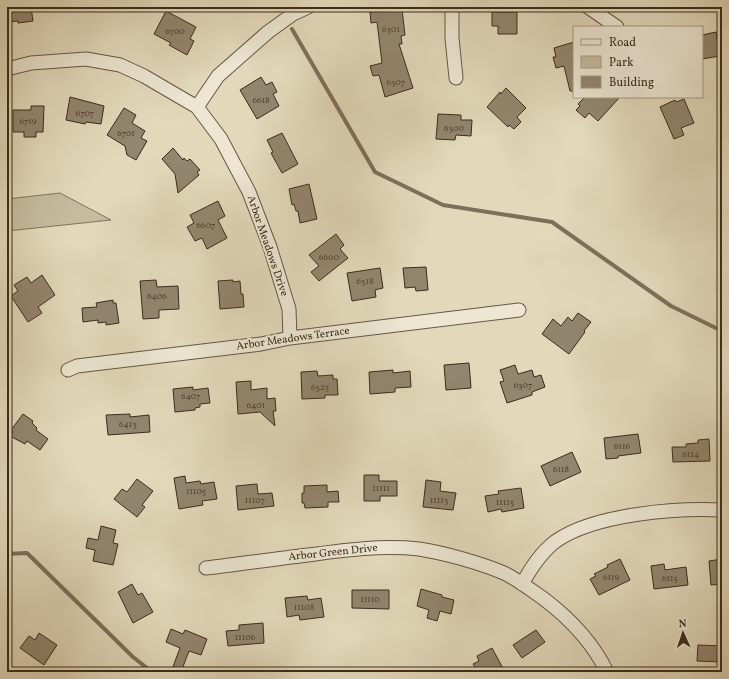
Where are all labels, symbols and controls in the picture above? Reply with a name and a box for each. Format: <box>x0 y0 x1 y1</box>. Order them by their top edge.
house number: 6301 <box>382 23 400 36</box>
house number: 6700 <box>165 25 185 38</box>
legend <box>573 26 703 98</box>
text: Road <box>609 35 636 51</box>
text: Park <box>609 55 634 71</box>
text: Building <box>609 75 654 91</box>
house number: 6307 <box>387 76 405 89</box>
house number: 6618 <box>252 94 270 107</box>
house number: 6707 <box>76 107 94 120</box>
house number: 6719 <box>19 115 37 128</box>
house number: 6300 <box>444 122 465 135</box>
house number: 6701 <box>117 127 135 140</box>
street label: Arbor Meadows Drive <box>243 193 291 299</box>
house number: 6607 <box>197 219 215 232</box>
house number: 6600 <box>319 251 340 264</box>
house number: 6318 <box>356 275 374 288</box>
house number: 6406 <box>147 290 167 303</box>
street label: Arbor Meadows Terrace <box>235 324 351 354</box>
house number: 6307 <box>514 379 532 392</box>
house number: 6325 <box>311 381 329 394</box>
house number: 6407 <box>181 390 201 403</box>
house number: 6401 <box>247 399 265 412</box>
house number: 6413 <box>119 418 137 431</box>
house number: 6116 <box>614 440 630 453</box>
house number: 6114 <box>683 448 699 461</box>
house number: 6118 <box>553 463 569 476</box>
house number: 11111 <box>372 482 390 495</box>
house number: 11105 <box>186 485 206 498</box>
house number: 11107 <box>245 494 265 507</box>
house number: 11113 <box>430 494 449 507</box>
house number: 11115 <box>496 496 514 509</box>
street label: Arbor Green Drive <box>288 541 378 565</box>
house number: 6119 <box>603 571 619 584</box>
house number: 6115 <box>662 572 678 585</box>
house number: 11110 <box>360 593 380 606</box>
house number: 11108 <box>294 601 315 614</box>
north arrow <box>663 613 703 653</box>
text: N <box>678 617 687 632</box>
house number: 11106 <box>235 631 256 644</box>

